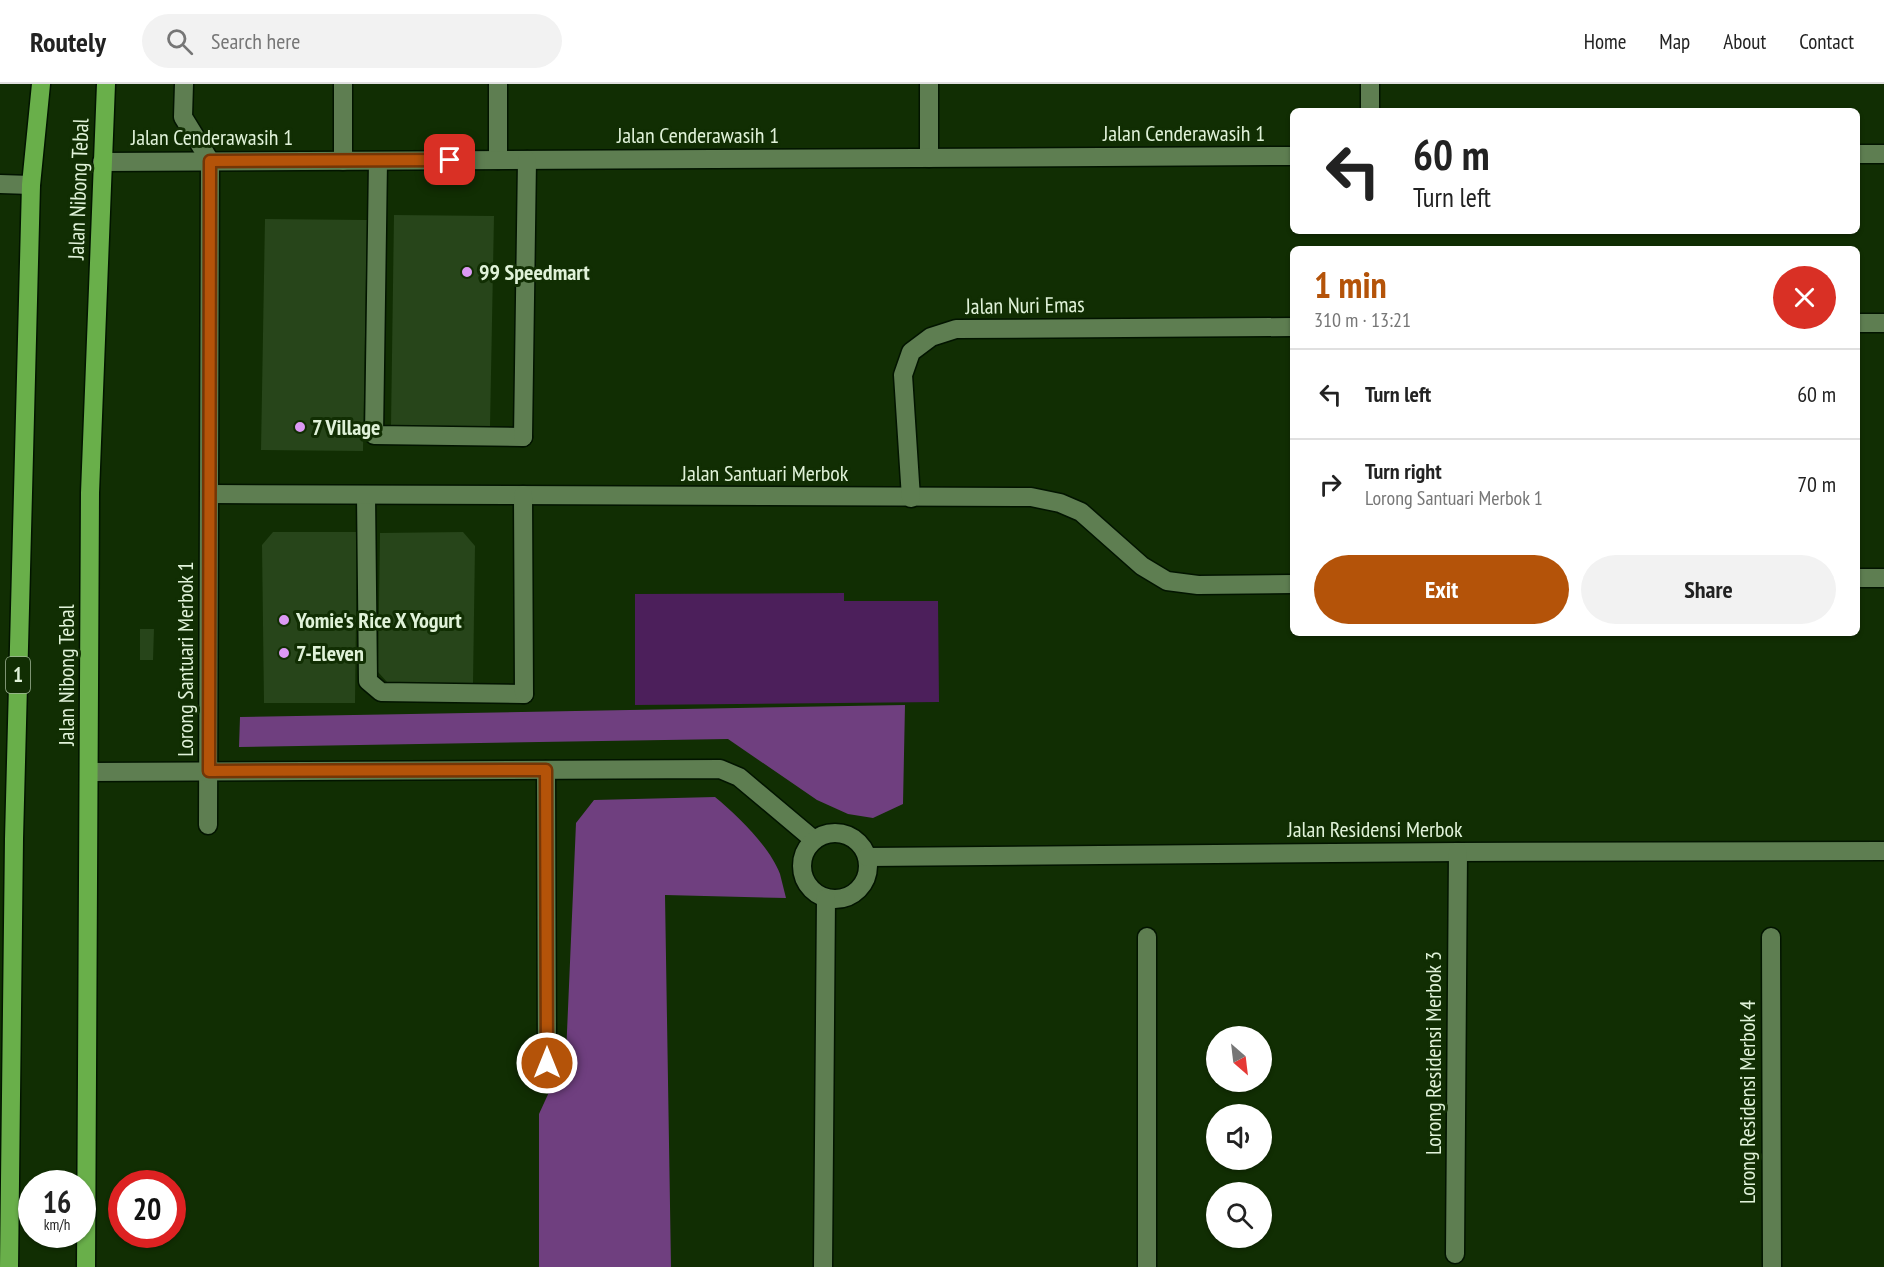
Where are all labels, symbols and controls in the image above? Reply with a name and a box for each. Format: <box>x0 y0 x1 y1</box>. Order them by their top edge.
search box <box>142 14 562 68</box>
text: Routely <box>30 23 106 60</box>
icon: search <box>163 25 196 58</box>
text: Search here <box>211 27 300 55</box>
text: Home <box>1584 28 1626 55</box>
text: Map <box>1659 28 1690 55</box>
text: About <box>1723 28 1766 55</box>
text: Contact <box>1799 28 1854 55</box>
street label: Jalan Nibong Tebal <box>62 117 94 261</box>
street label: Jalan Cenderawasih 1 <box>1102 119 1265 147</box>
street label: Jalan Cenderawasih 1 <box>616 121 779 149</box>
street label: Jalan Cenderawasih 1 <box>130 123 293 151</box>
text: 60 m <box>1413 127 1490 182</box>
icon: left <box>1314 132 1392 210</box>
pin <box>424 134 475 185</box>
icon: arrive <box>433 143 466 176</box>
text: Turn left <box>1413 180 1491 214</box>
place label: 99 Speedmart <box>479 258 590 286</box>
text: 1 min <box>1314 261 1387 308</box>
marker: 99 Speedmart <box>460 265 474 279</box>
button: close <box>1773 266 1836 329</box>
street label: Jalan Nuri Emas <box>964 290 1085 320</box>
text: 310 m · 13:21 <box>1314 307 1411 333</box>
icon: left <box>1314 378 1347 411</box>
text: Turn left <box>1365 380 1431 408</box>
text: 60 m <box>1797 380 1836 408</box>
place label: 7 Village <box>312 413 380 441</box>
marker: 7 Village <box>293 420 307 434</box>
text: Turn right <box>1365 457 1442 485</box>
street label: Jalan Santuari Merbok <box>681 459 849 487</box>
icon: right <box>1314 468 1347 501</box>
text: 70 m <box>1797 470 1836 498</box>
text: Lorong Santuari Merbok 1 <box>1365 485 1543 511</box>
button: Exit <box>1314 555 1569 624</box>
button: Share <box>1581 555 1836 624</box>
street label: Lorong Santuari Merbok 1 <box>171 561 199 757</box>
street label: Jalan Nibong Tebal <box>52 603 80 747</box>
place label: Yomie's Rice X Yogurt <box>295 606 462 634</box>
marker: Yomie's Rice X Yogurt <box>277 613 291 627</box>
place label: 7-Eleven <box>296 639 364 667</box>
marker: 7-Eleven <box>277 646 291 660</box>
road number: 1 <box>6 657 30 693</box>
street label: Jalan Residensi Merbok <box>1286 815 1463 843</box>
street label: Lorong Residensi Merbok 3 <box>1419 951 1447 1155</box>
street label: Lorong Residensi Merbok 4 <box>1733 1000 1761 1204</box>
north arrow <box>1206 1026 1272 1092</box>
map controls <box>1206 1026 1272 1248</box>
position arrow <box>515 1031 579 1095</box>
button: sound <box>1206 1104 1272 1170</box>
speed limit sign: 20 <box>108 1170 186 1248</box>
text: 16 <box>43 1182 71 1221</box>
button: search <box>1206 1182 1272 1248</box>
text: km/h <box>44 1215 70 1234</box>

